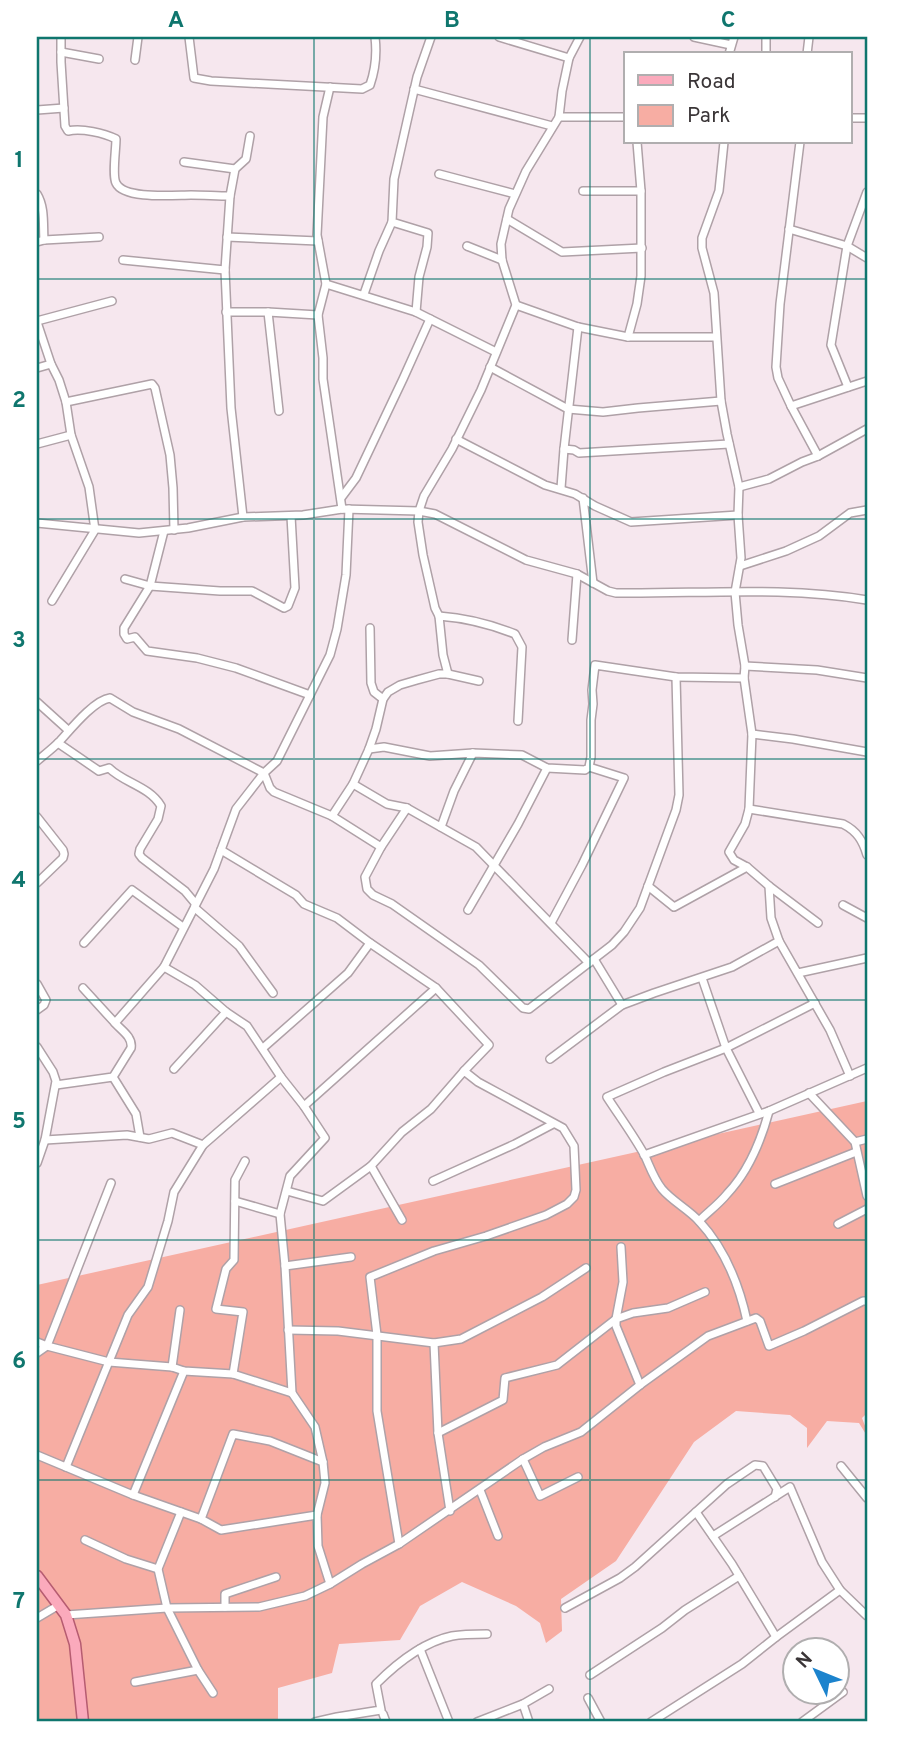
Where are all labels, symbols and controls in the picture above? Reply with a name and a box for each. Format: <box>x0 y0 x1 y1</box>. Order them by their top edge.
text: A <box>168 7 184 36</box>
text: B <box>444 7 460 36</box>
text: C <box>721 7 735 36</box>
legend <box>624 52 852 144</box>
text: Road <box>687 69 736 96</box>
text: Park <box>687 103 730 130</box>
text: 1 <box>14 147 24 176</box>
text: 2 <box>12 387 26 416</box>
text: 3 <box>12 627 26 656</box>
text: 4 <box>12 867 26 896</box>
text: 5 <box>12 1108 26 1137</box>
text: 6 <box>12 1348 26 1377</box>
text: 7 <box>13 1588 25 1617</box>
north arrow <box>782 1636 852 1706</box>
text: N <box>792 1648 818 1674</box>

